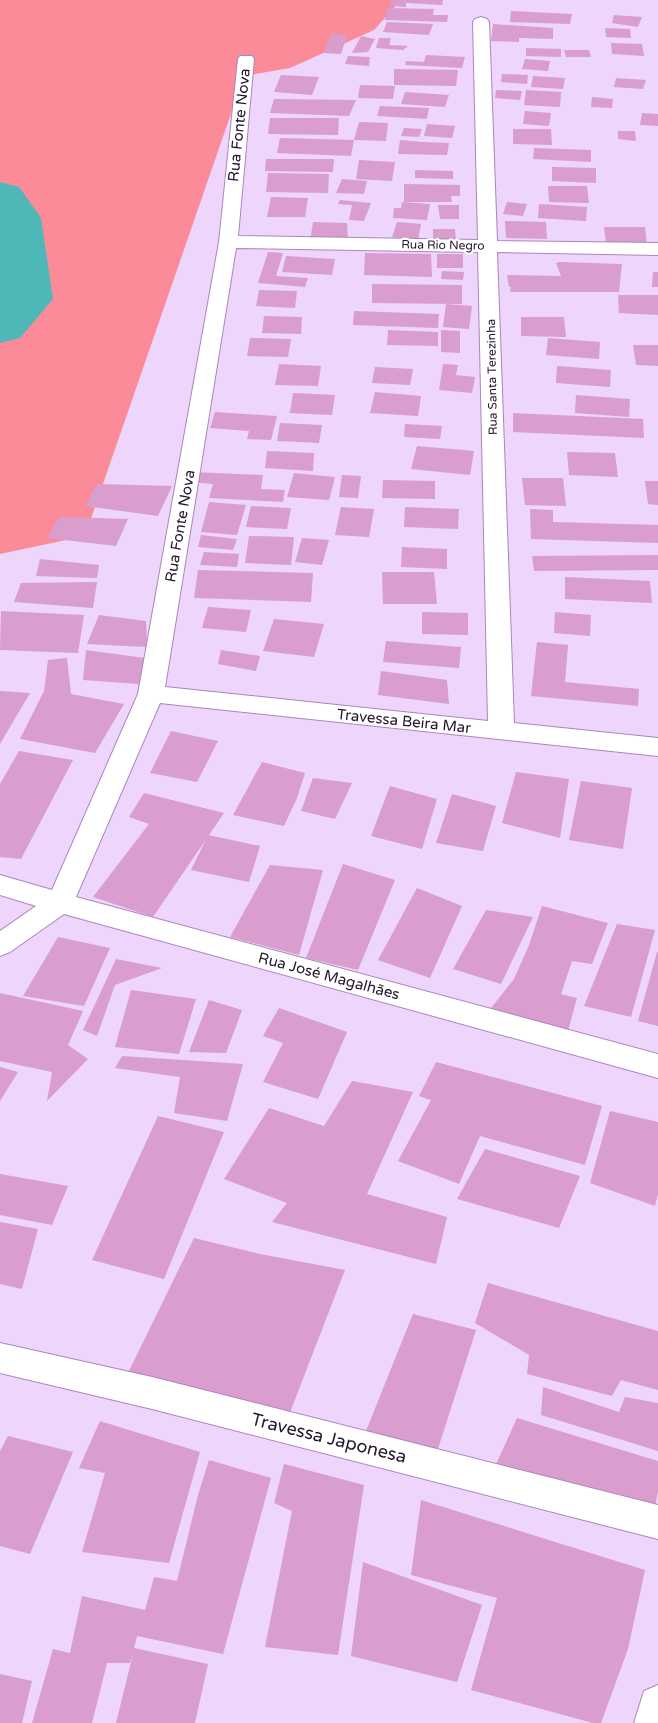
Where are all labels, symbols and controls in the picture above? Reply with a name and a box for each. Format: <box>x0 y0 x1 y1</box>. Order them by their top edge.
street label: Rua Fonte Nova <box>224 67 254 183</box>
street label: Rua Rio Negro <box>401 237 485 253</box>
street label: Rua Santa Terezinha <box>484 319 500 435</box>
street label: Rua Fonte Nova <box>161 468 199 584</box>
street label: Travessa Beira Mar <box>336 705 472 737</box>
street label: Rua José Magalhães <box>256 948 402 1004</box>
street label: Travessa Japonesa <box>249 1408 409 1468</box>

